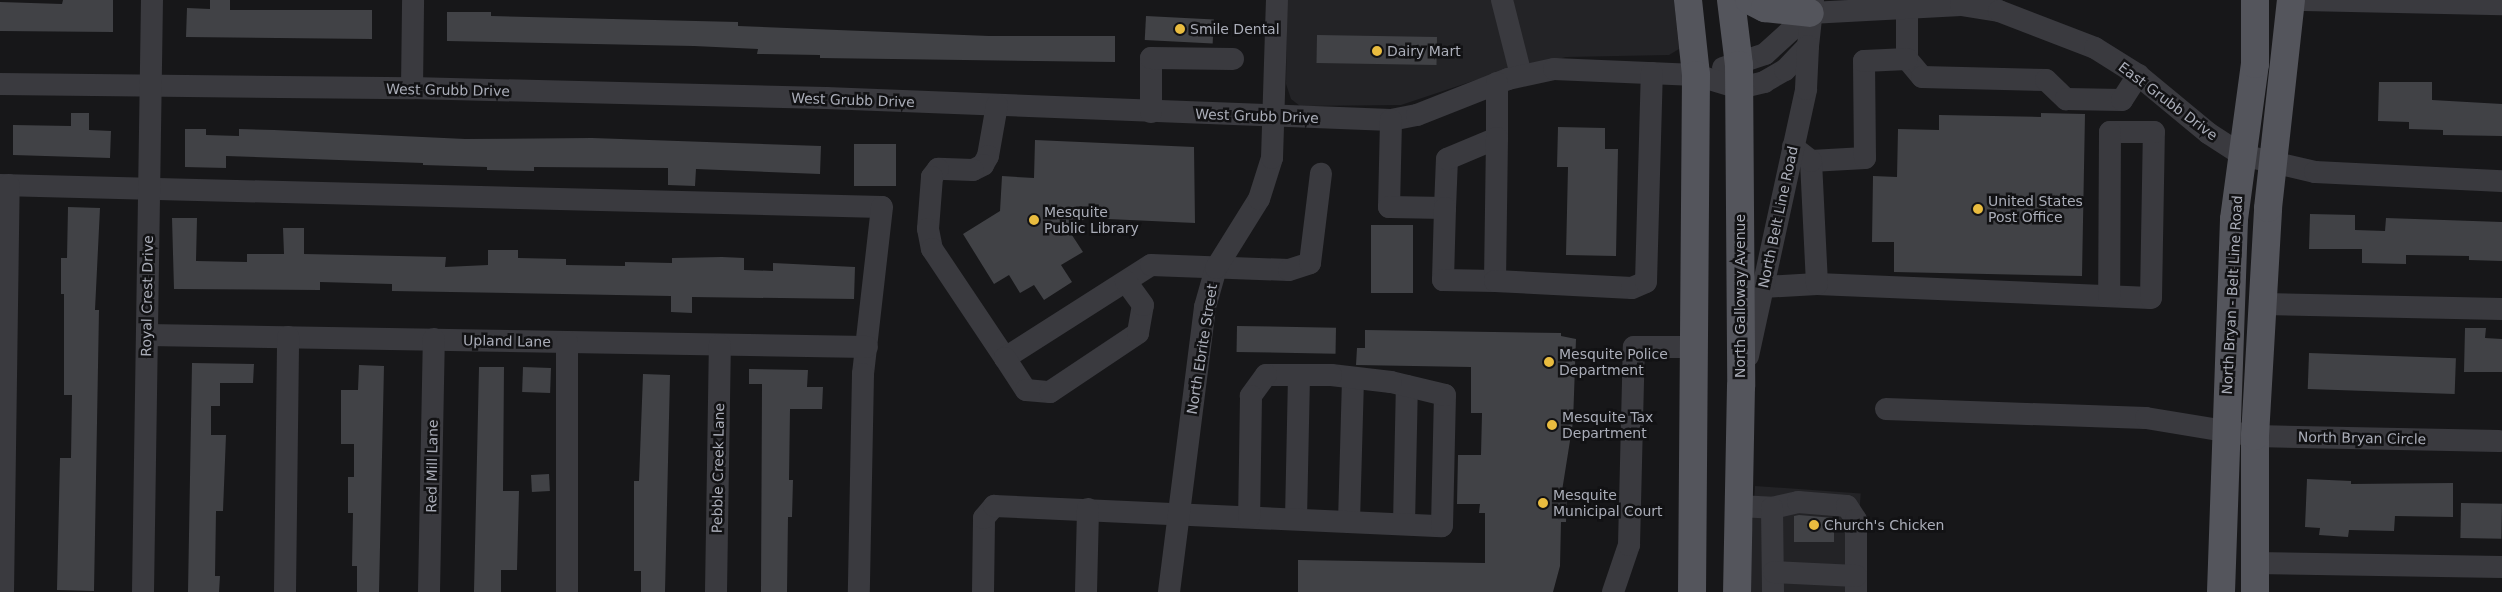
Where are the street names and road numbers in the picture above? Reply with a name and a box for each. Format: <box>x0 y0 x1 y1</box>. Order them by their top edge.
street label: East Grubb Drive <box>2115 58 2221 144</box>
street label: West Grubb Drive <box>386 81 510 99</box>
street label: West Grubb Drive <box>791 89 915 111</box>
street label: West Grubb Drive <box>1195 105 1319 127</box>
street label: North Belt Line Road <box>1755 145 1801 289</box>
street label: North Bryan - Belt Line Road <box>2218 195 2246 395</box>
street label: North Galloway Avenue <box>1732 214 1748 378</box>
street label: Royal Crest Drive <box>138 235 156 357</box>
street label: North Ebrite Street <box>1183 282 1221 416</box>
street label: Upland Lane <box>463 332 551 350</box>
street label: Pebble Creek Lane <box>708 403 728 533</box>
street label: Red Mill Lane <box>423 419 441 513</box>
street label: North Bryan Circle <box>2298 428 2426 448</box>

